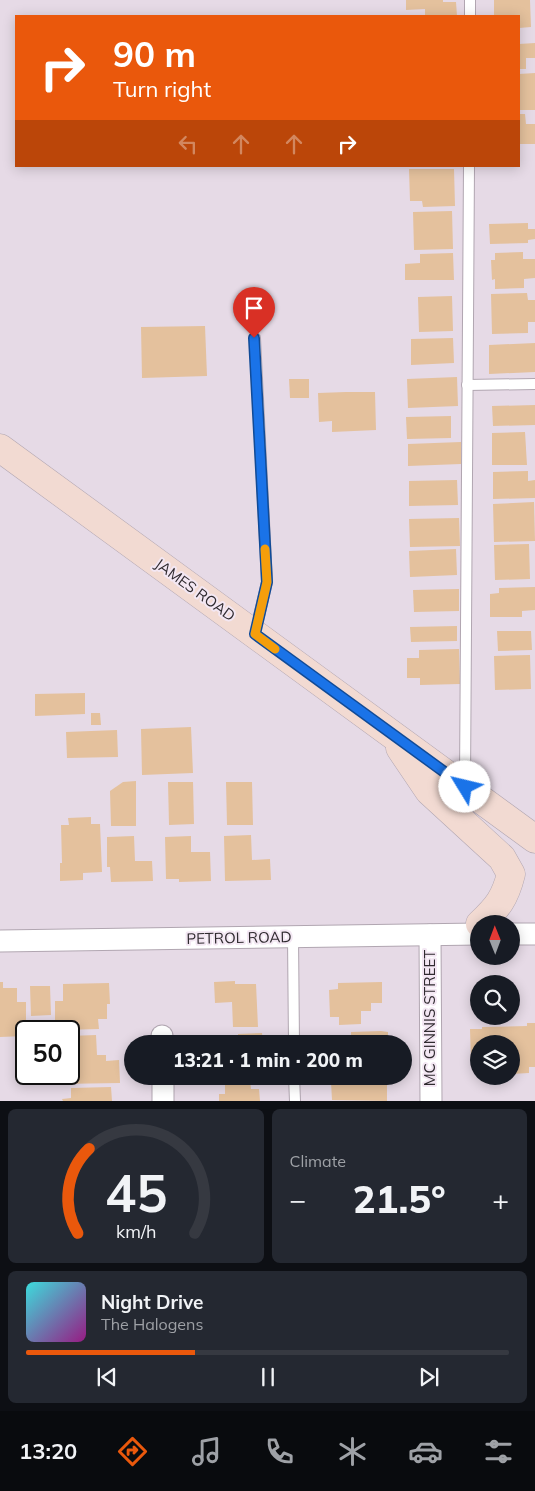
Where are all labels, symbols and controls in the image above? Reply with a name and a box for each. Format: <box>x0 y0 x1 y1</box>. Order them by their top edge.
text: 90 m <box>113 32 196 76</box>
icon: right <box>30 35 95 100</box>
text: Turn right <box>113 75 211 103</box>
icon: left <box>174 130 202 158</box>
icon: ahead <box>227 130 255 158</box>
icon: ahead <box>280 130 308 158</box>
icon: right <box>333 130 361 158</box>
pin <box>233 287 275 338</box>
icon: arrive <box>240 294 268 322</box>
street label: JAMES ROAD <box>151 554 239 625</box>
position arrow <box>438 760 490 812</box>
north arrow <box>470 915 520 965</box>
map controls <box>470 915 520 1085</box>
street label: PETROL ROAD <box>186 927 292 948</box>
street label: MC GINNIS STREET <box>420 950 439 1086</box>
button: search <box>470 975 520 1025</box>
speed limit sign: 50 <box>15 1020 80 1085</box>
button: layers <box>470 1035 520 1085</box>
text: 13:21 · 1 min · 200 m <box>173 1048 363 1072</box>
text: Climate <box>290 1151 346 1171</box>
text: 45 <box>105 1160 167 1225</box>
text: 21.5° <box>353 1175 446 1223</box>
text: − <box>290 1182 306 1217</box>
text: + <box>492 1182 509 1217</box>
text: km/h <box>116 1220 156 1242</box>
text: Night Drive <box>101 1290 203 1314</box>
text: The Halogens <box>101 1314 203 1334</box>
icon: previous <box>93 1363 121 1391</box>
icon: pause <box>254 1363 282 1391</box>
icon: next <box>415 1363 443 1391</box>
icon: directions <box>115 1434 150 1469</box>
icon: music <box>189 1434 224 1469</box>
icon: phone <box>262 1434 297 1469</box>
icon: climate <box>335 1434 370 1469</box>
icon: car <box>408 1434 443 1469</box>
icon: filters <box>481 1434 516 1469</box>
text: 13:20 <box>19 1437 77 1465</box>

